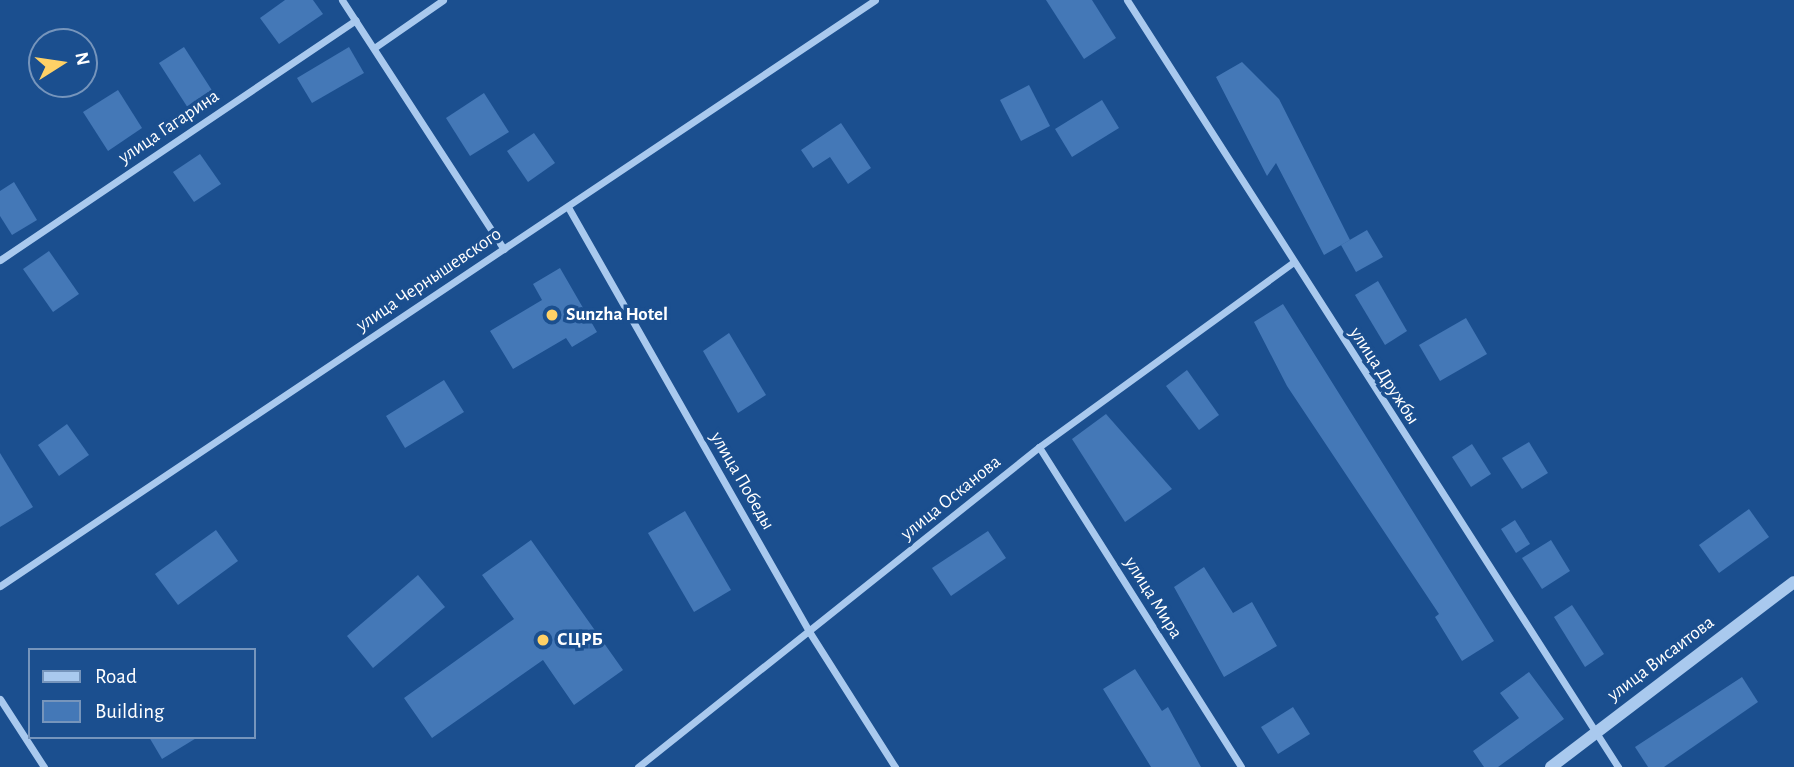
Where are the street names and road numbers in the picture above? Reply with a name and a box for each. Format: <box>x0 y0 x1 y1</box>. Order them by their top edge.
street label: улица Гагарина <box>114 85 224 169</box>
street label: улица Чернышевского <box>352 223 506 337</box>
street label: улица Дружбы <box>1344 323 1424 429</box>
street label: улица Победы <box>705 428 779 534</box>
street label: улица Осканова <box>896 451 1006 545</box>
street label: улица Мира <box>1119 553 1187 643</box>
street label: улица Висаитова <box>1603 611 1719 707</box>

